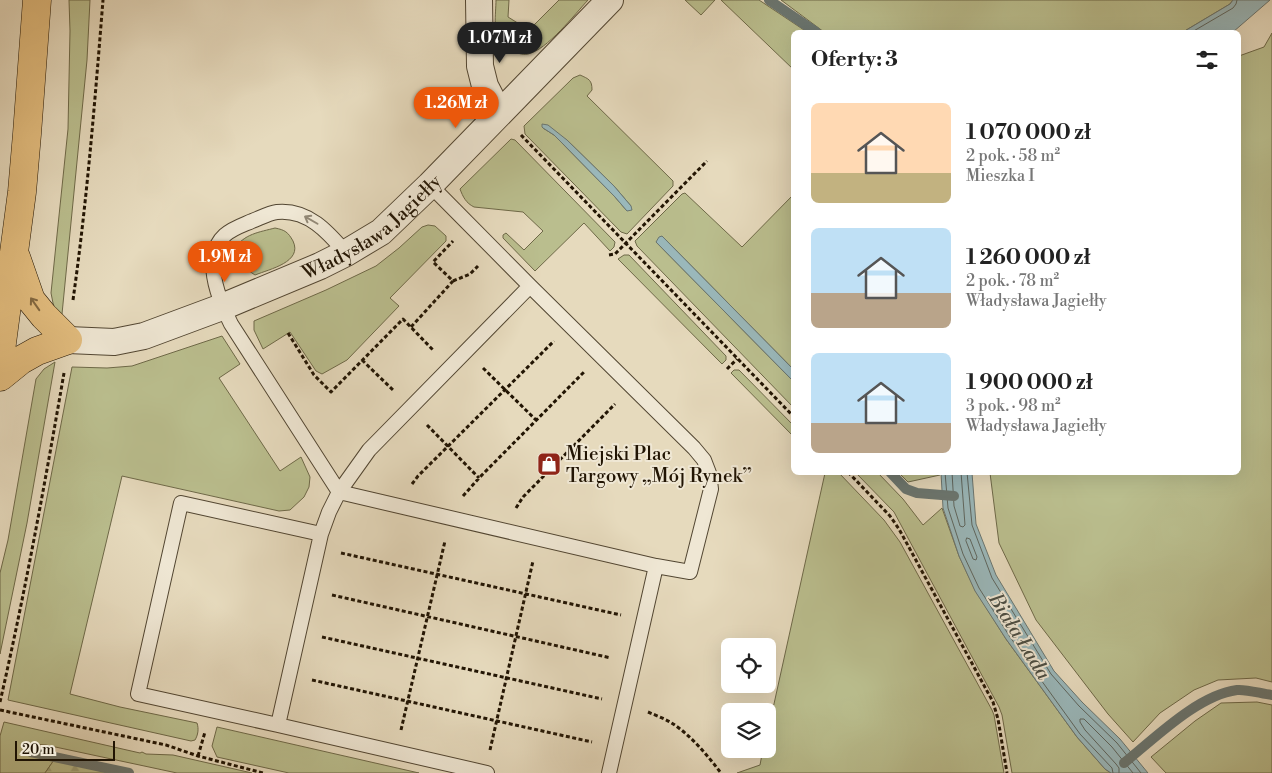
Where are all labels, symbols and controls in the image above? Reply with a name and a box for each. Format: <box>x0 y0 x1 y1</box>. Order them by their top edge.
pin: 1.07M zł <box>448 22 552 64</box>
text: 1.07M zł <box>468 28 532 48</box>
icon: filters <box>1193 46 1221 74</box>
text: Oferty: 3 <box>811 47 898 73</box>
pin: 1.26M zł <box>404 86 508 129</box>
text: 1.26M zł <box>425 93 487 113</box>
text: 1 070 000 zł <box>966 120 1091 146</box>
icon: home <box>851 123 911 183</box>
text: 2 pok. · 58 m² <box>966 146 1060 166</box>
text: Mieszka I <box>966 166 1035 186</box>
street label: Władysława Jagiełły <box>298 169 447 286</box>
one-way arrow <box>303 215 318 225</box>
pin: 1.9M zł <box>179 240 271 283</box>
text: 1 260 000 zł <box>966 245 1091 271</box>
text: 1.9M zł <box>199 247 251 267</box>
icon: home <box>851 248 911 308</box>
text: 2 pok. · 78 m² <box>966 271 1059 291</box>
text: Władysława Jagiełły <box>966 291 1106 311</box>
one-way arrow <box>30 297 40 311</box>
text: 1 900 000 zł <box>966 370 1093 396</box>
icon: home <box>851 373 911 433</box>
text: 3 pok. · 98 m² <box>966 396 1061 416</box>
text: Władysława Jagiełły <box>966 416 1106 436</box>
place label: Miejski Plac Targowy „Mój Rynek” <box>566 442 752 488</box>
shop icon: Miejski Plac Targowy „Mój Rynek” <box>536 451 562 477</box>
water label: Biała Łada <box>982 588 1056 686</box>
map controls <box>721 638 776 758</box>
button: locate <box>721 638 776 693</box>
button: layers <box>721 703 776 758</box>
scale bar <box>15 738 115 761</box>
text: 20 m <box>22 741 54 759</box>

